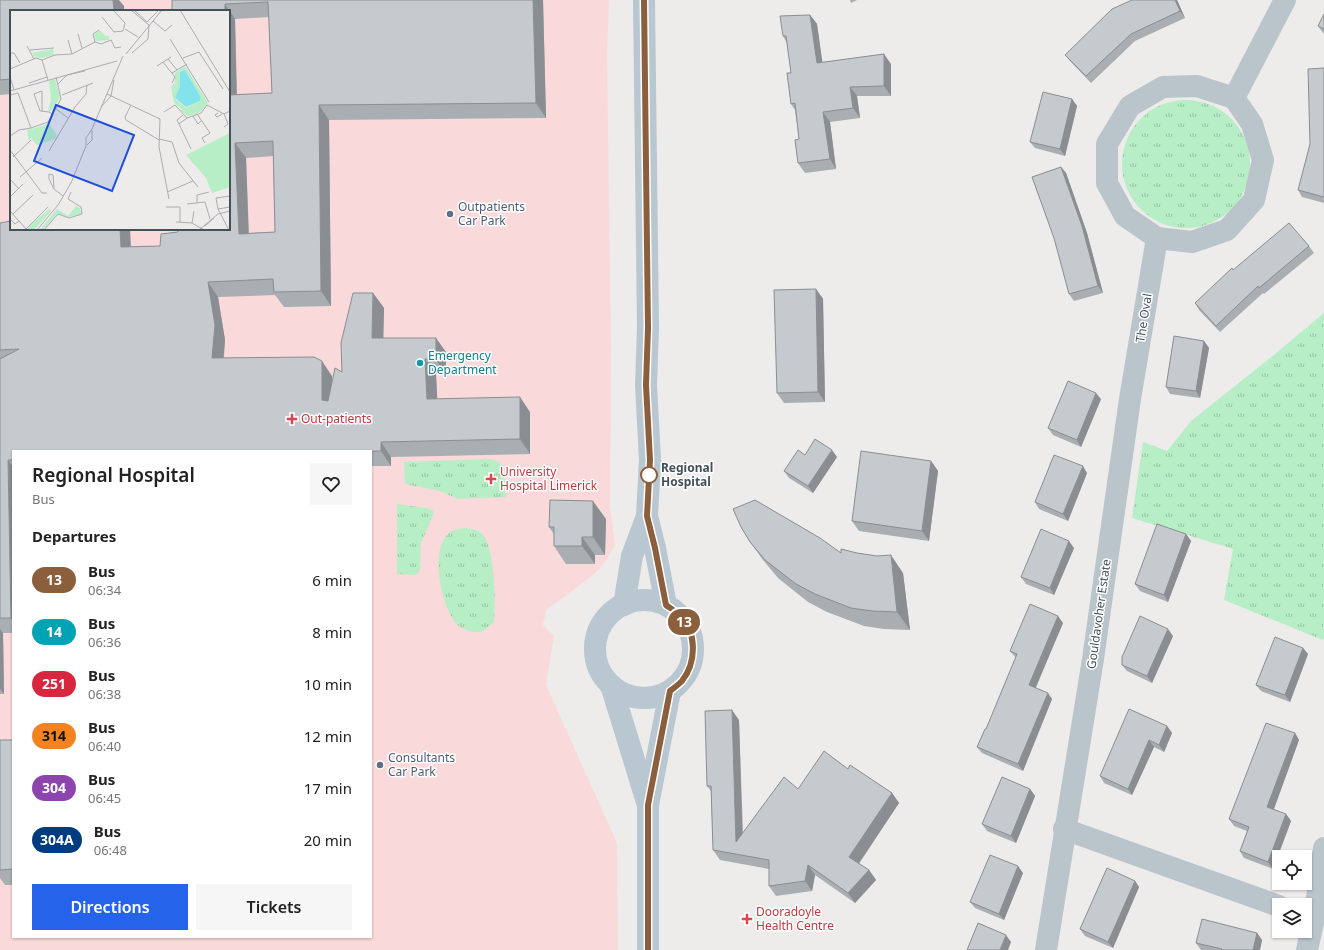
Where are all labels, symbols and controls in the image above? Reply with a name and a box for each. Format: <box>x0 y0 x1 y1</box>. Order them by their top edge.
inset map <box>10 10 230 230</box>
place label: Outpatients Car Park <box>458 198 525 229</box>
marker: Outpatients Car Park <box>445 209 455 219</box>
street label: The Oval <box>1131 292 1156 344</box>
place label: Emergency Department <box>428 347 497 378</box>
marker: Emergency Department <box>415 358 425 368</box>
place label: Out-patients <box>301 410 372 427</box>
marker: Out-patients <box>286 413 298 425</box>
place label: Regional Hospital <box>661 459 713 490</box>
text: Regional Hospital <box>32 462 195 488</box>
button: heart <box>310 463 352 505</box>
place label: University Hospital Limerick <box>500 463 598 494</box>
marker: Regional Hospital <box>640 466 658 484</box>
marker: University Hospital Limerick <box>485 473 497 485</box>
text: Bus <box>32 490 55 508</box>
text: Departures <box>32 526 116 546</box>
street label: Gouldavoher Estate <box>1082 558 1115 670</box>
text: Bus <box>88 561 115 581</box>
text: 13 <box>46 570 62 589</box>
text: 6 min <box>312 570 352 590</box>
text: 06:34 <box>88 581 121 599</box>
line badge: 13 <box>666 609 702 635</box>
text: 13 <box>676 612 692 631</box>
text: Bus <box>88 613 115 633</box>
text: 14 <box>46 622 62 641</box>
text: 8 min <box>312 622 352 642</box>
text: 06:36 <box>88 633 121 651</box>
text: Bus <box>88 665 115 685</box>
text: 251 <box>42 674 66 693</box>
text: 10 min <box>304 674 352 694</box>
text: 06:38 <box>88 685 121 703</box>
text: Bus <box>88 717 115 737</box>
text: 314 <box>42 726 66 745</box>
text: 12 min <box>304 726 352 746</box>
text: 06:40 <box>88 737 121 755</box>
place label: Consultants Car Park <box>388 749 455 780</box>
marker: Consultants Car Park <box>375 760 385 770</box>
text: Bus <box>88 769 115 789</box>
text: 304 <box>42 778 66 797</box>
text: 17 min <box>304 778 352 798</box>
text: 06:45 <box>88 789 121 807</box>
text: Bus <box>94 821 121 841</box>
text: 304A <box>40 830 74 849</box>
text: 20 min <box>304 830 352 850</box>
text: 06:48 <box>94 841 127 859</box>
map controls <box>1272 850 1312 938</box>
button: locate <box>1272 850 1312 890</box>
button: Directions <box>32 884 188 930</box>
button: Tickets <box>196 884 352 930</box>
button: layers <box>1272 898 1312 938</box>
place label: Dooradoyle Health Centre <box>756 903 834 934</box>
marker: Dooradoyle Health Centre <box>741 913 753 925</box>

